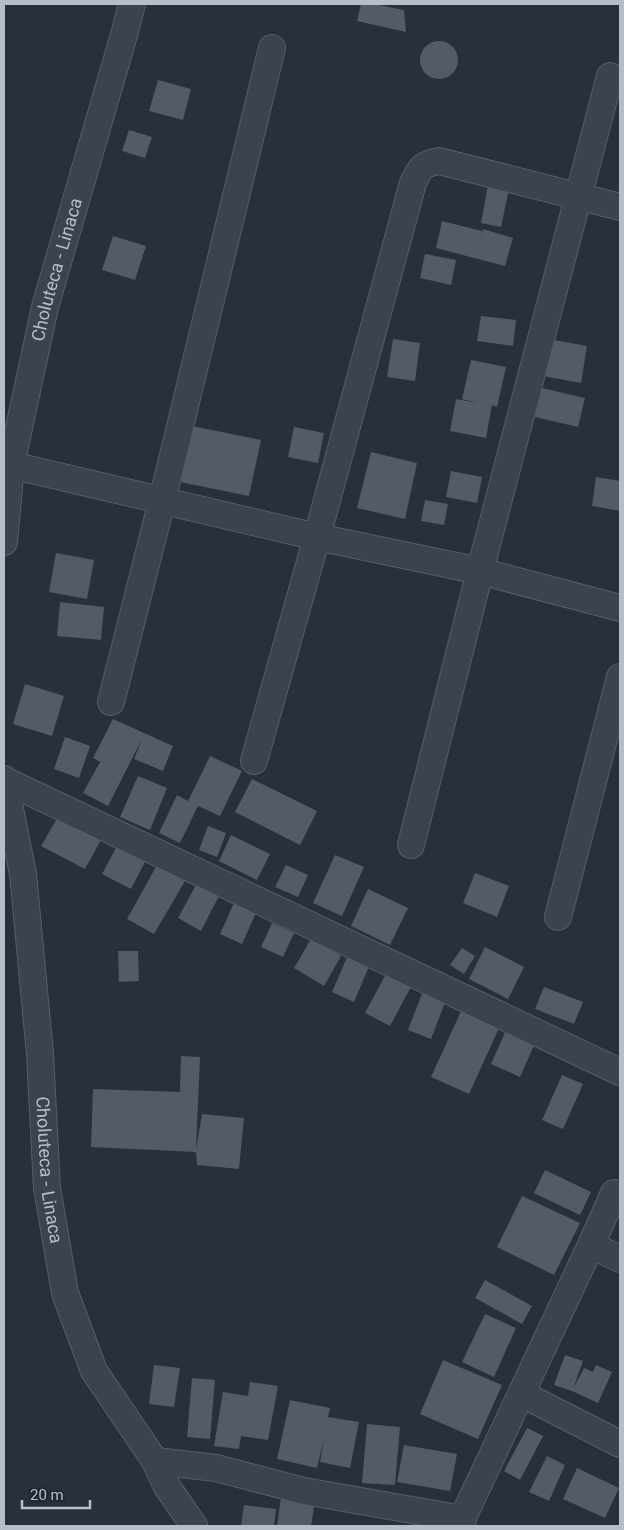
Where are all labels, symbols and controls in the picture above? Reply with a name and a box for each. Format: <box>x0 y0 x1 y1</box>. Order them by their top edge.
street label: Choluteca - Linaca <box>27 195 86 343</box>
street label: Choluteca - Linaca <box>32 1096 67 1245</box>
scale bar <box>22 1478 90 1510</box>
text: 20 m <box>30 1486 64 1504</box>

